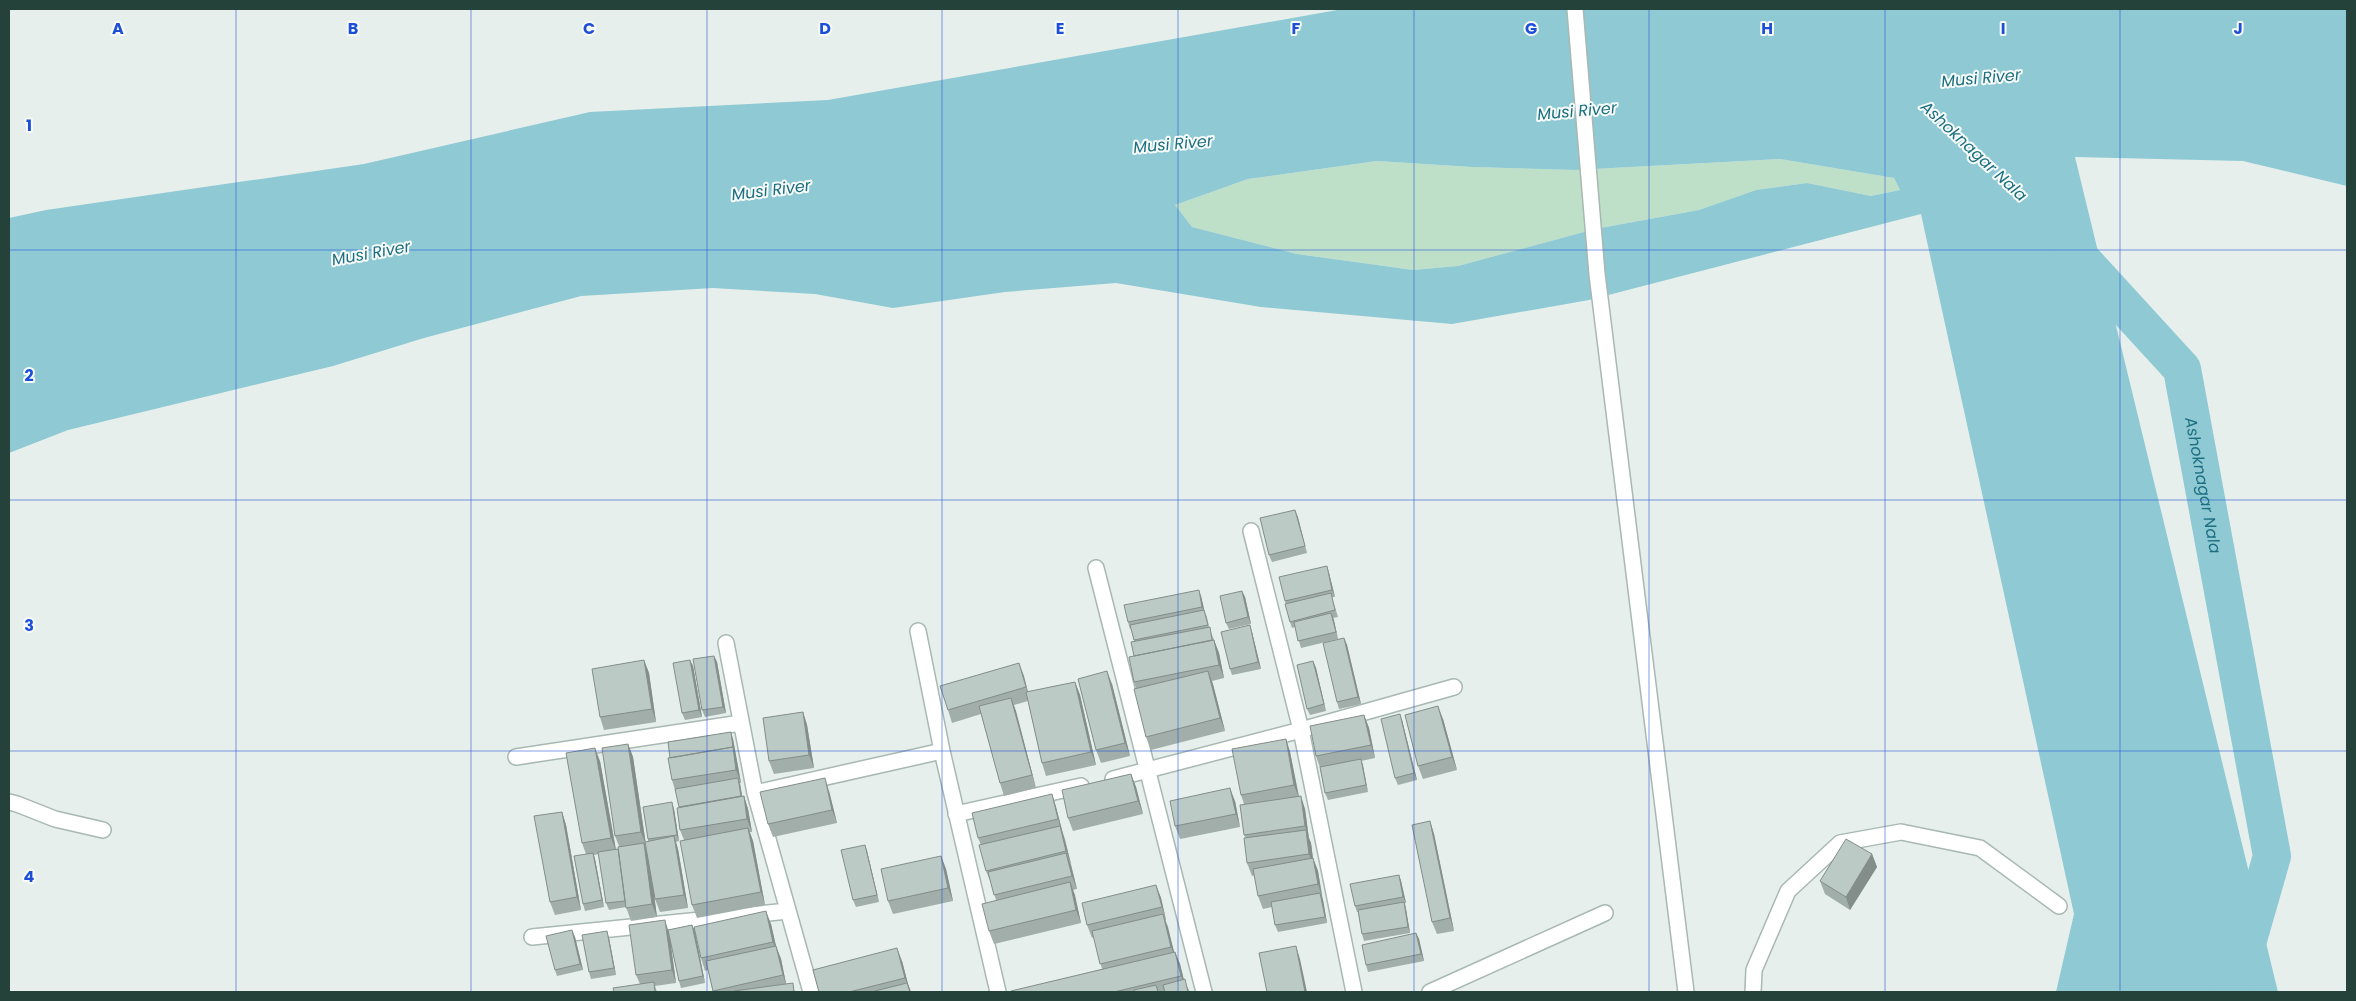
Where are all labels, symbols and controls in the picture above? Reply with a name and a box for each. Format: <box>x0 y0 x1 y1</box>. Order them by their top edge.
text: A <box>112 17 124 40</box>
text: B <box>348 17 358 40</box>
text: C <box>583 17 595 40</box>
text: D <box>819 17 831 40</box>
text: E <box>1056 17 1064 40</box>
text: F <box>1292 17 1301 40</box>
text: G <box>1525 17 1537 40</box>
text: H <box>1761 17 1773 40</box>
text: I <box>2001 17 2005 40</box>
text: J <box>2233 17 2243 40</box>
water label: Musi River <box>1940 63 2023 93</box>
water label: Ashoknagar Nala <box>1915 95 2032 207</box>
water label: Musi River <box>1536 96 1619 126</box>
text: 1 <box>26 114 32 137</box>
water label: Musi River <box>1132 129 1215 159</box>
water label: Musi River <box>730 174 813 206</box>
water label: Musi River <box>330 235 413 271</box>
text: 2 <box>24 364 34 387</box>
water label: Ashoknagar Nala <box>2179 414 2227 555</box>
text: 3 <box>24 614 34 637</box>
text: 4 <box>24 865 35 888</box>

